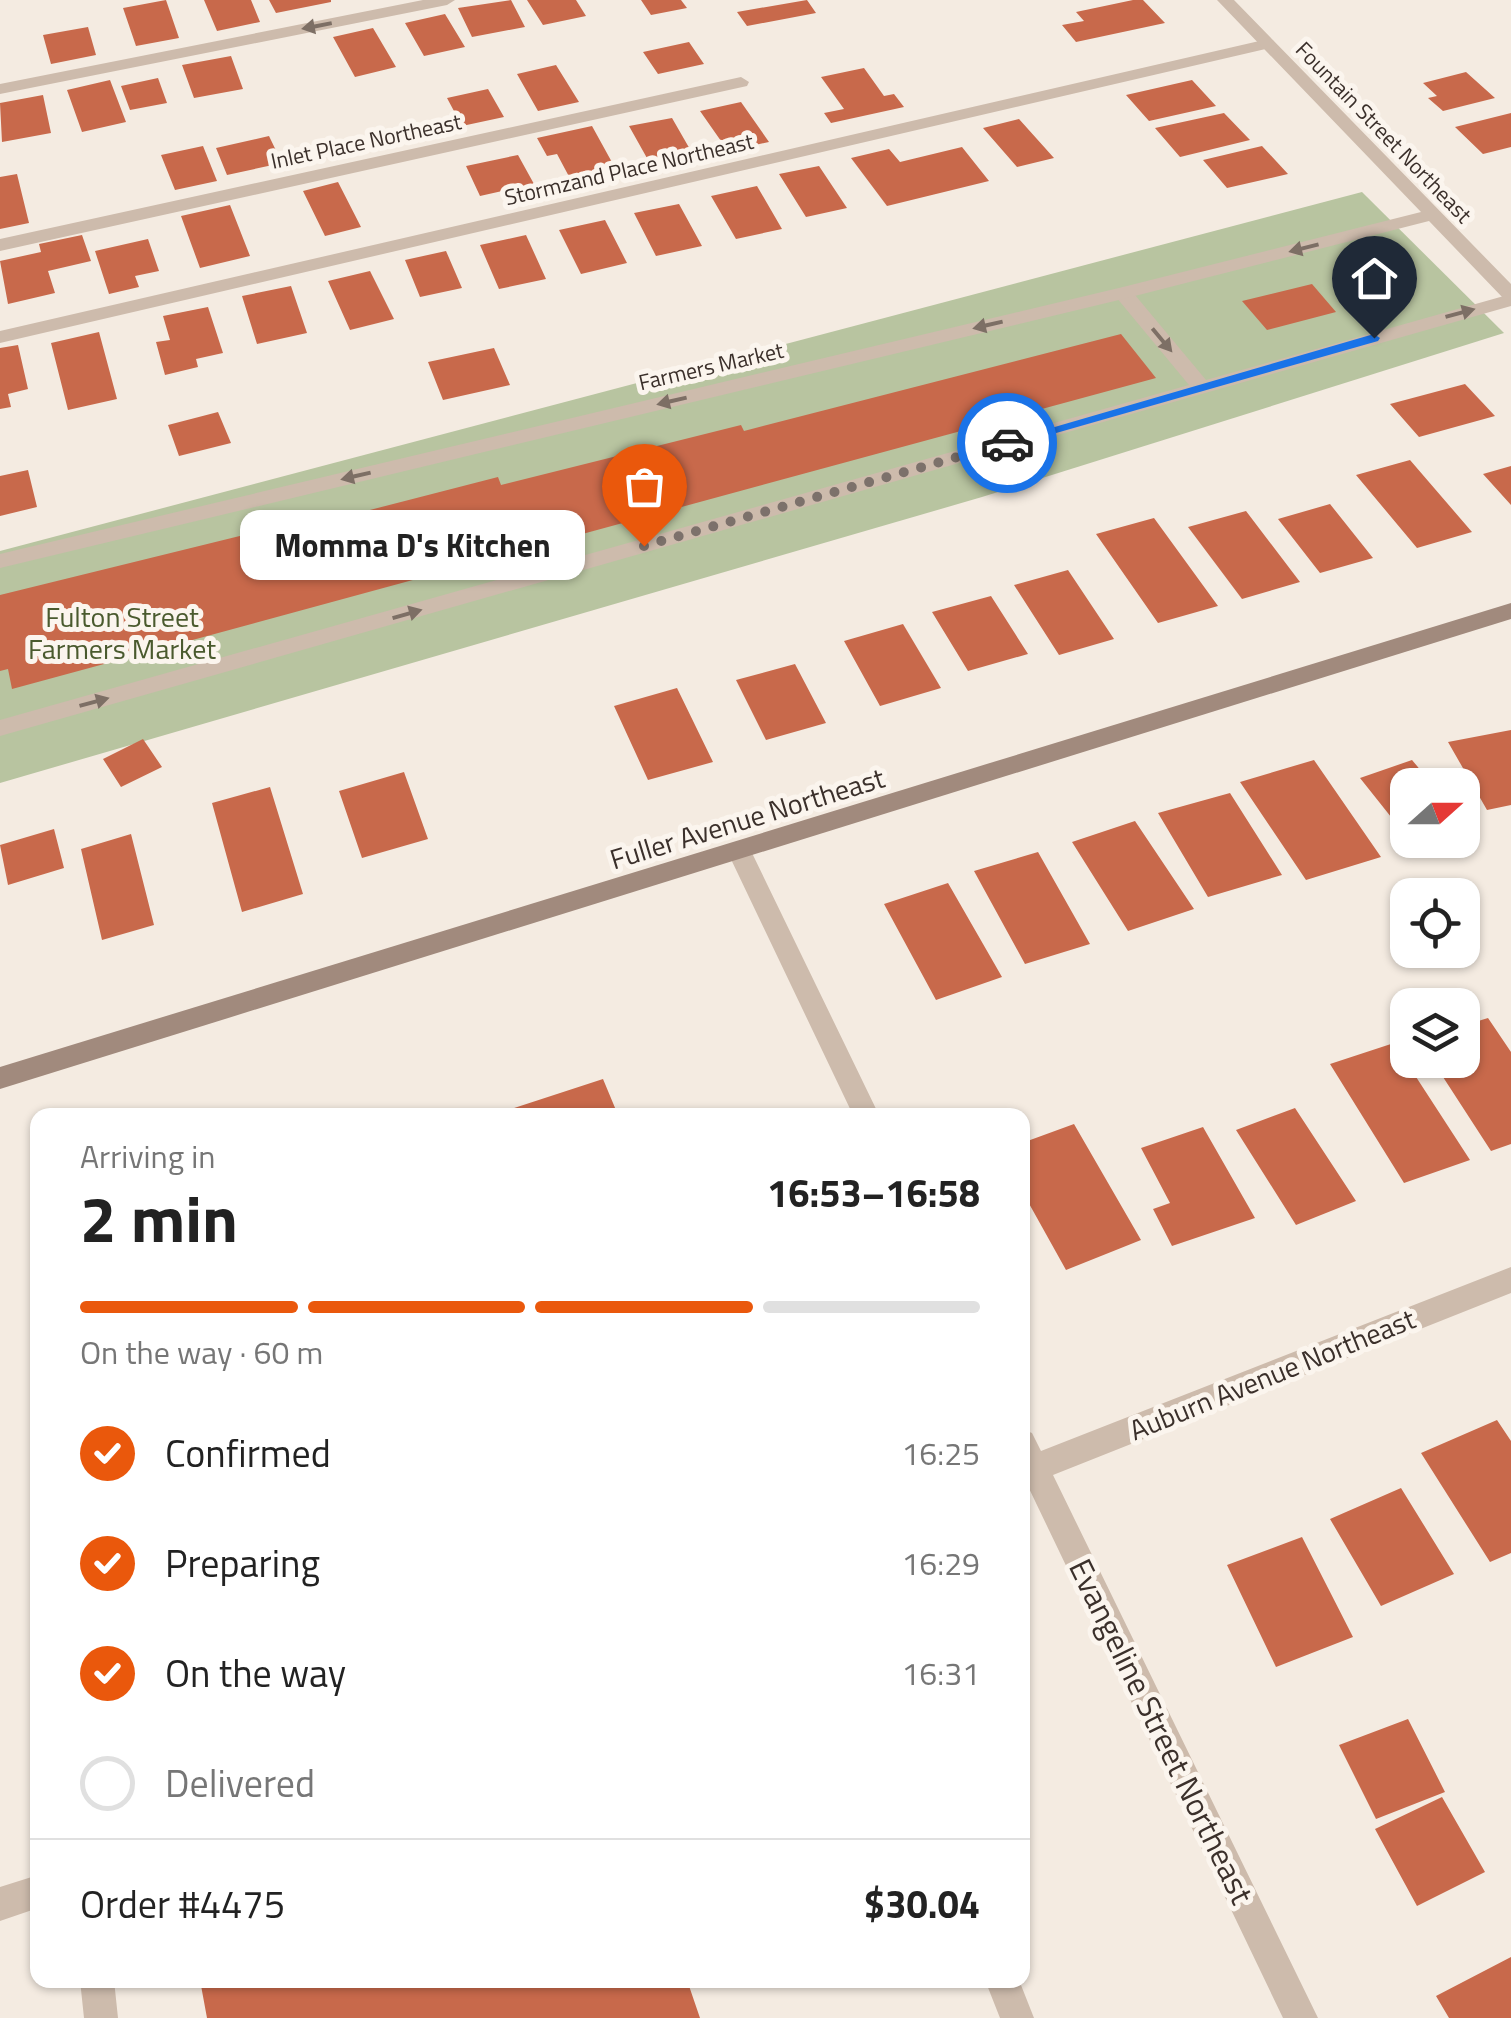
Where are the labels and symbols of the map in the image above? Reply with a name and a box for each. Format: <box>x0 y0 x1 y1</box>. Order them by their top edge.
one-way arrow <box>301 19 332 34</box>
street label: Fountain Street Northeast <box>1288 33 1480 231</box>
street label: Inlet Place Northeast <box>268 104 465 178</box>
street label: Stormzand Place Northeast <box>501 124 757 214</box>
pin <box>1332 236 1417 339</box>
one-way arrow <box>1288 240 1319 256</box>
one-way arrow <box>1445 305 1476 321</box>
one-way arrow <box>972 318 1003 333</box>
one-way arrow <box>1151 327 1173 352</box>
street label: Farmers Market <box>635 333 787 399</box>
one-way arrow <box>656 393 687 409</box>
courier <box>957 393 1057 493</box>
pin <box>602 444 687 547</box>
one-way arrow <box>340 469 371 484</box>
callout: Momma D's Kitchen <box>239 511 584 581</box>
park label: Fulton Street Farmers Market <box>28 595 216 670</box>
one-way arrow <box>392 606 423 621</box>
one-way arrow <box>79 693 110 709</box>
street label: Fuller Avenue Northeast <box>604 756 890 880</box>
north arrow <box>1390 768 1480 858</box>
street label: Auburn Avenue Northeast <box>1123 1297 1422 1451</box>
street label: Evangeline Street Northeast <box>1057 1550 1267 1912</box>

